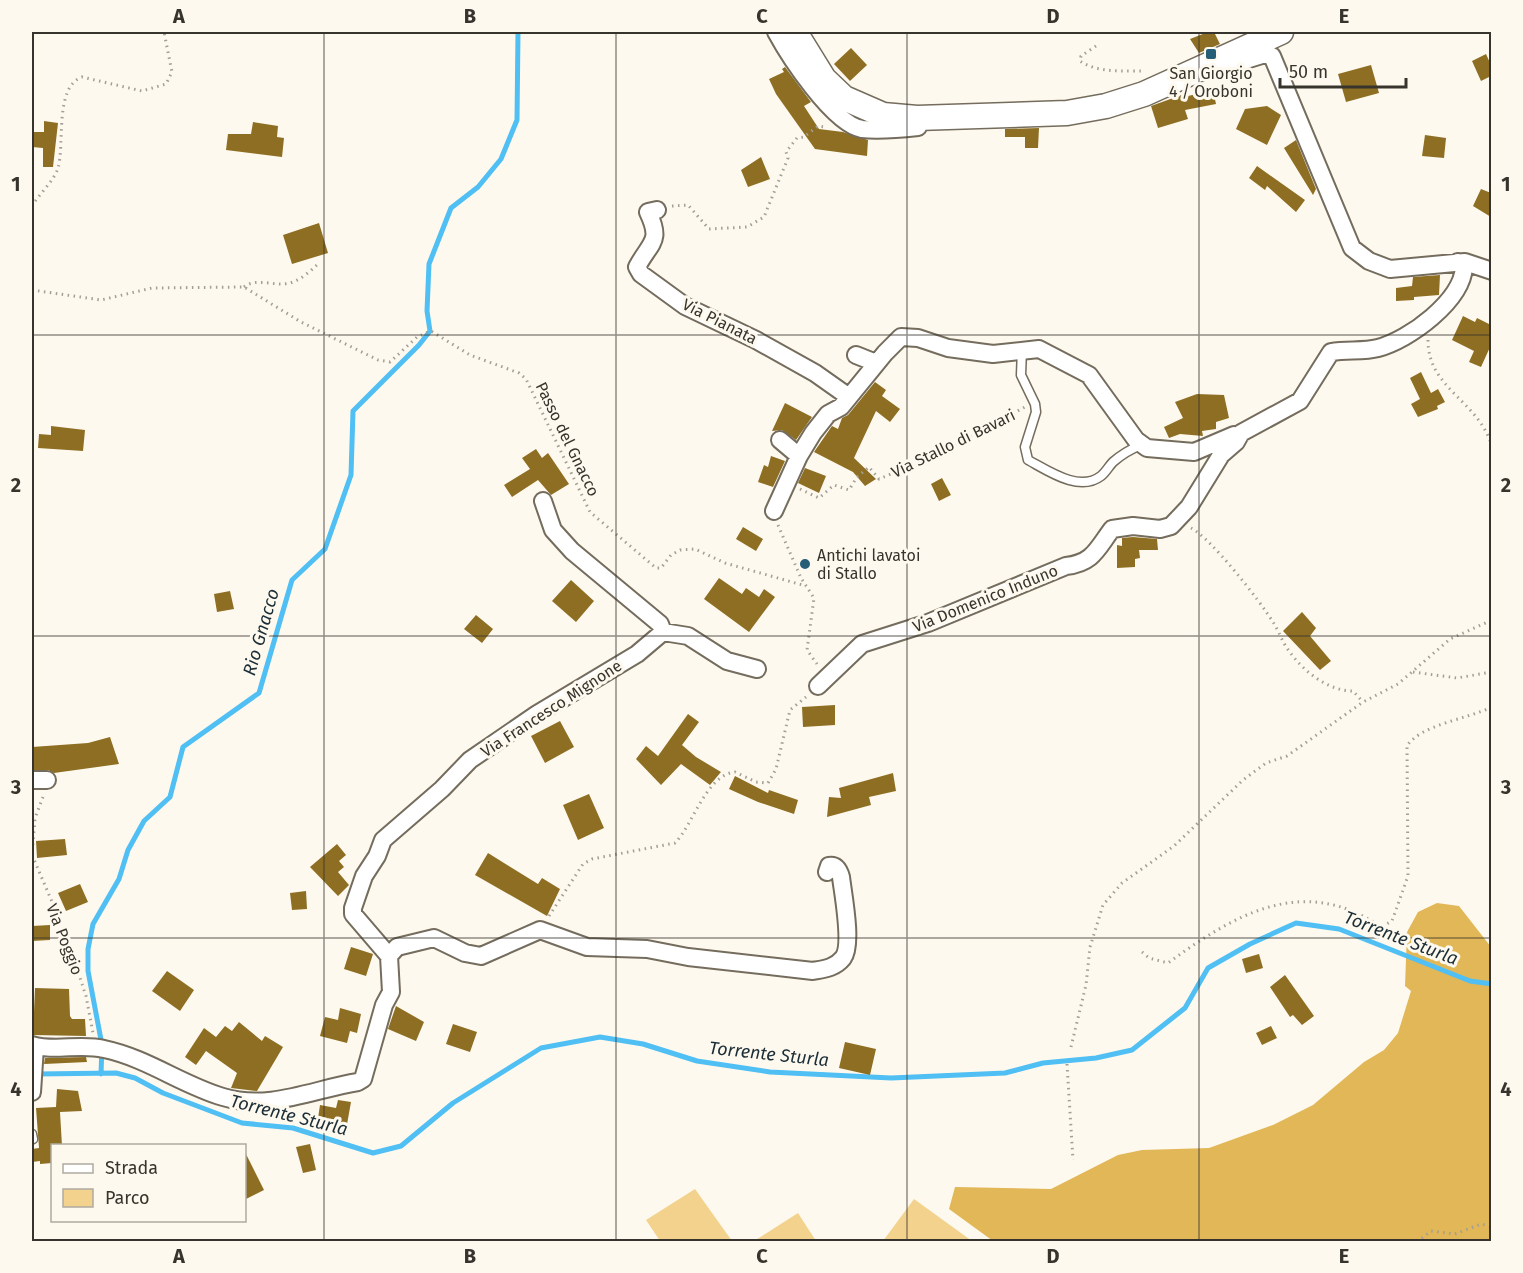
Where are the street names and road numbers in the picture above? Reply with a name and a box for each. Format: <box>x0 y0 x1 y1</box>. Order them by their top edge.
street label: Via Pianata <box>679 295 760 348</box>
street label: Passo del Gnacco <box>532 379 603 499</box>
street label: Via Stallo di Bavari <box>888 405 1018 482</box>
street label: Via Domenico Induno <box>910 561 1061 636</box>
street label: Via Francesco Mignone <box>477 656 625 761</box>
street label: Via Poggio <box>42 901 87 978</box>

